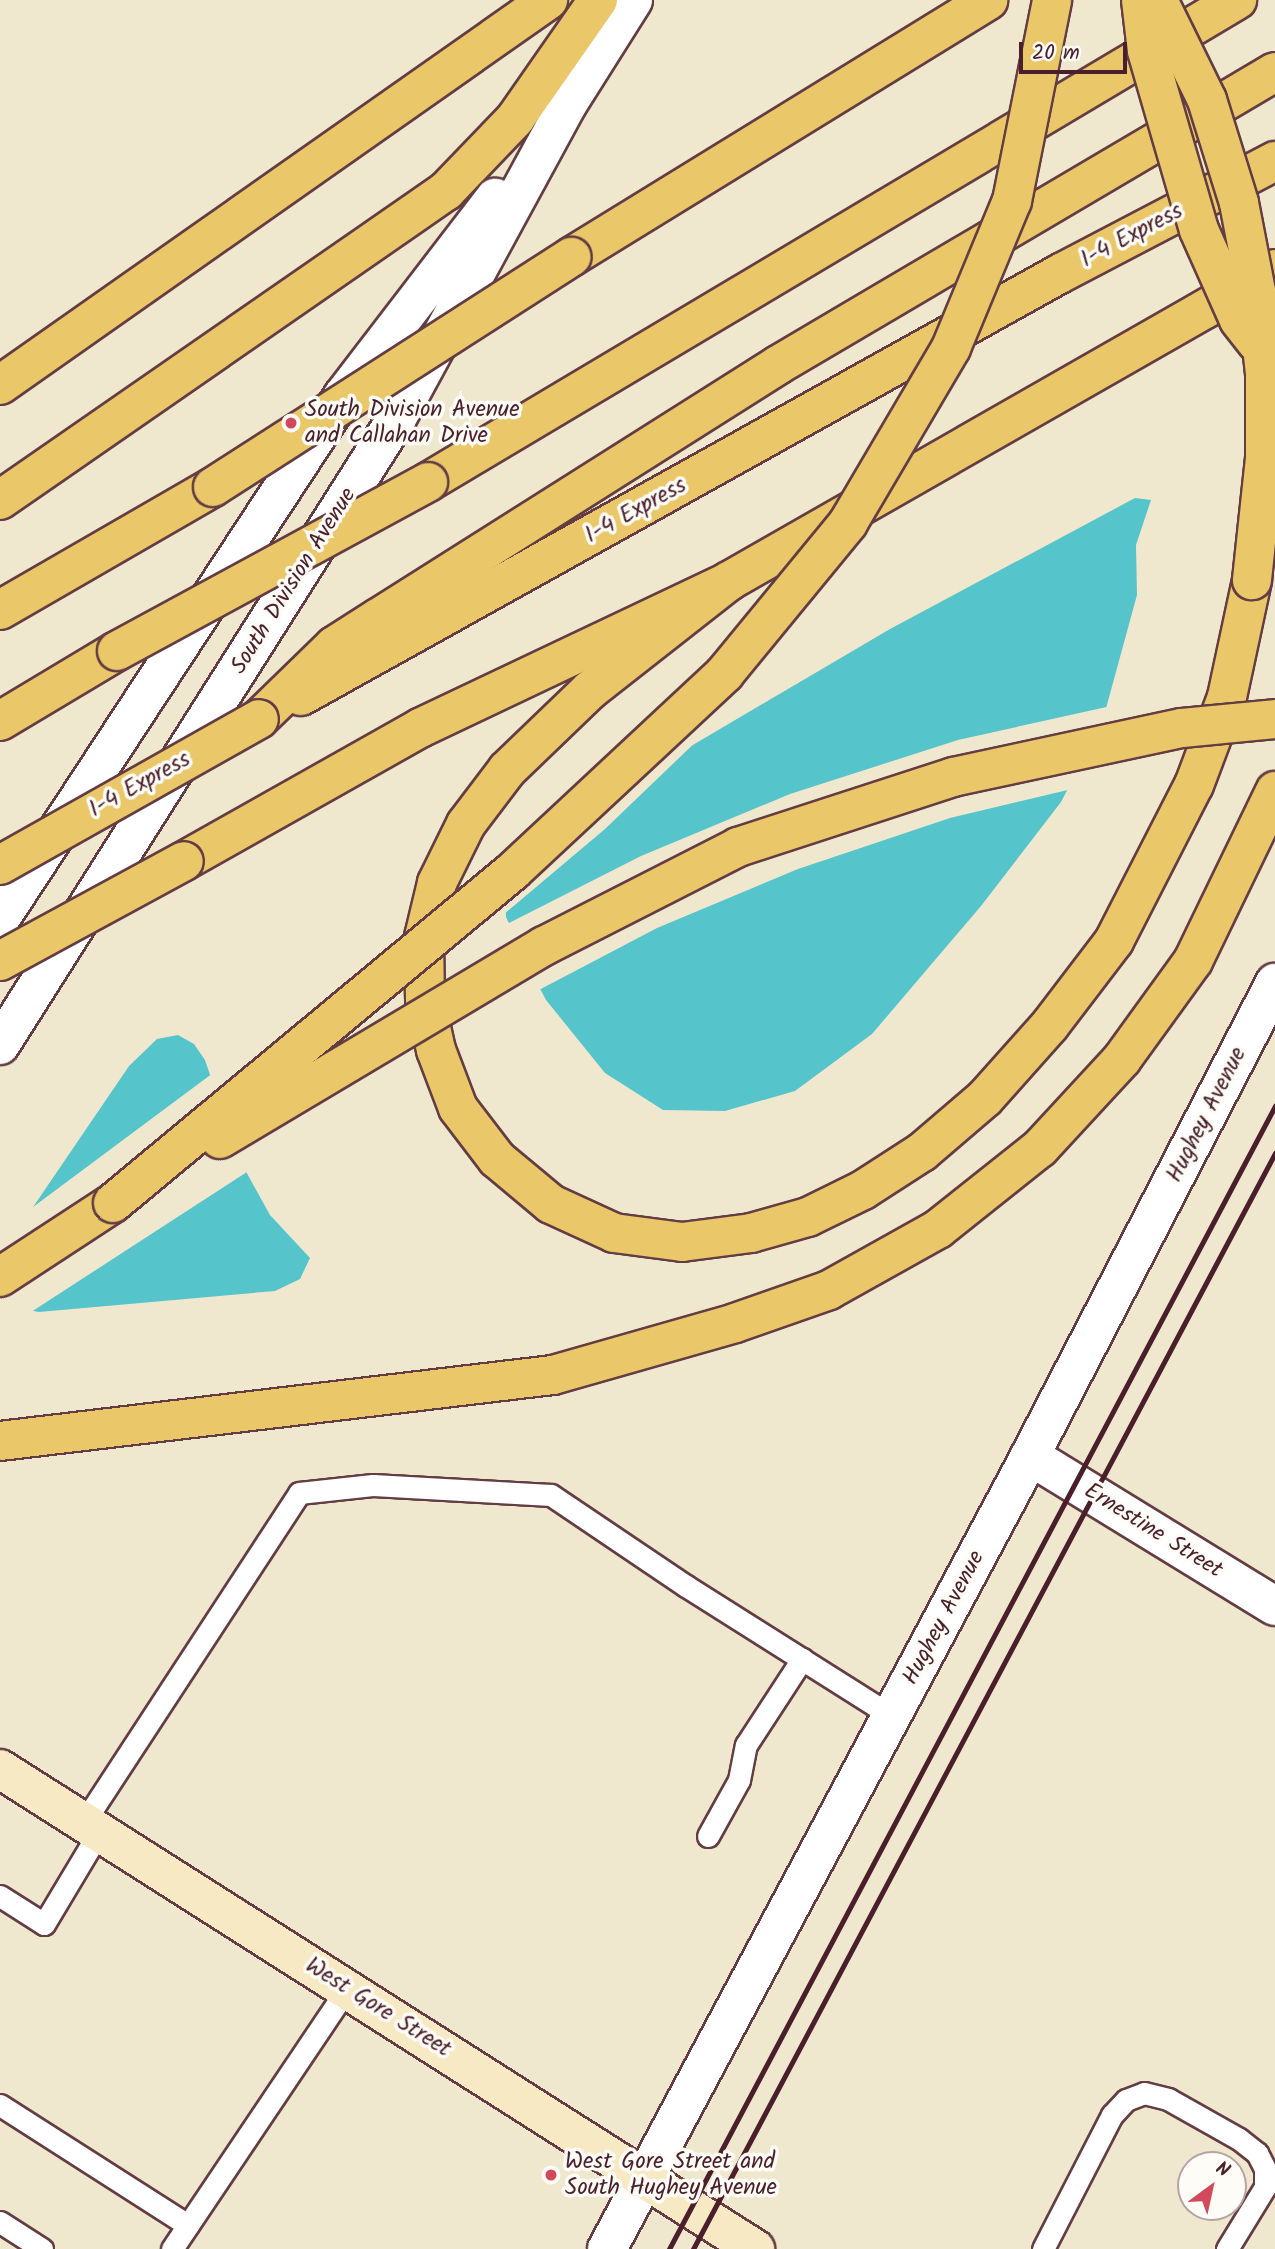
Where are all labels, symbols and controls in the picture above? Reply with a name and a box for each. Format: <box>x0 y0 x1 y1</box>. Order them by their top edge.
scale bar <box>1023 28 1132 72</box>
text: 20 m <box>1032 37 1080 70</box>
street label: I-4 Express <box>1076 198 1188 274</box>
place label: South Division Avenue and Callahan Drive <box>305 396 520 450</box>
marker: South Division Avenue and Callahan Drive <box>283 415 299 431</box>
street label: I-4 Express <box>581 472 691 550</box>
street label: South Division Avenue <box>225 483 363 679</box>
street label: I-4 Express <box>85 746 195 824</box>
street label: Hughey Avenue <box>1161 1043 1253 1187</box>
street label: Ernestine Street <box>1079 1477 1227 1585</box>
street label: Hughey Avenue <box>897 1546 991 1690</box>
street label: West Gore Street <box>300 1952 456 2064</box>
place label: West Gore Street and South Hughey Avenue <box>565 2148 777 2202</box>
north arrow <box>1177 2151 1247 2221</box>
text: N <box>1209 2154 1236 2186</box>
marker: West Gore Street and South Hughey Avenue <box>543 2167 559 2183</box>

